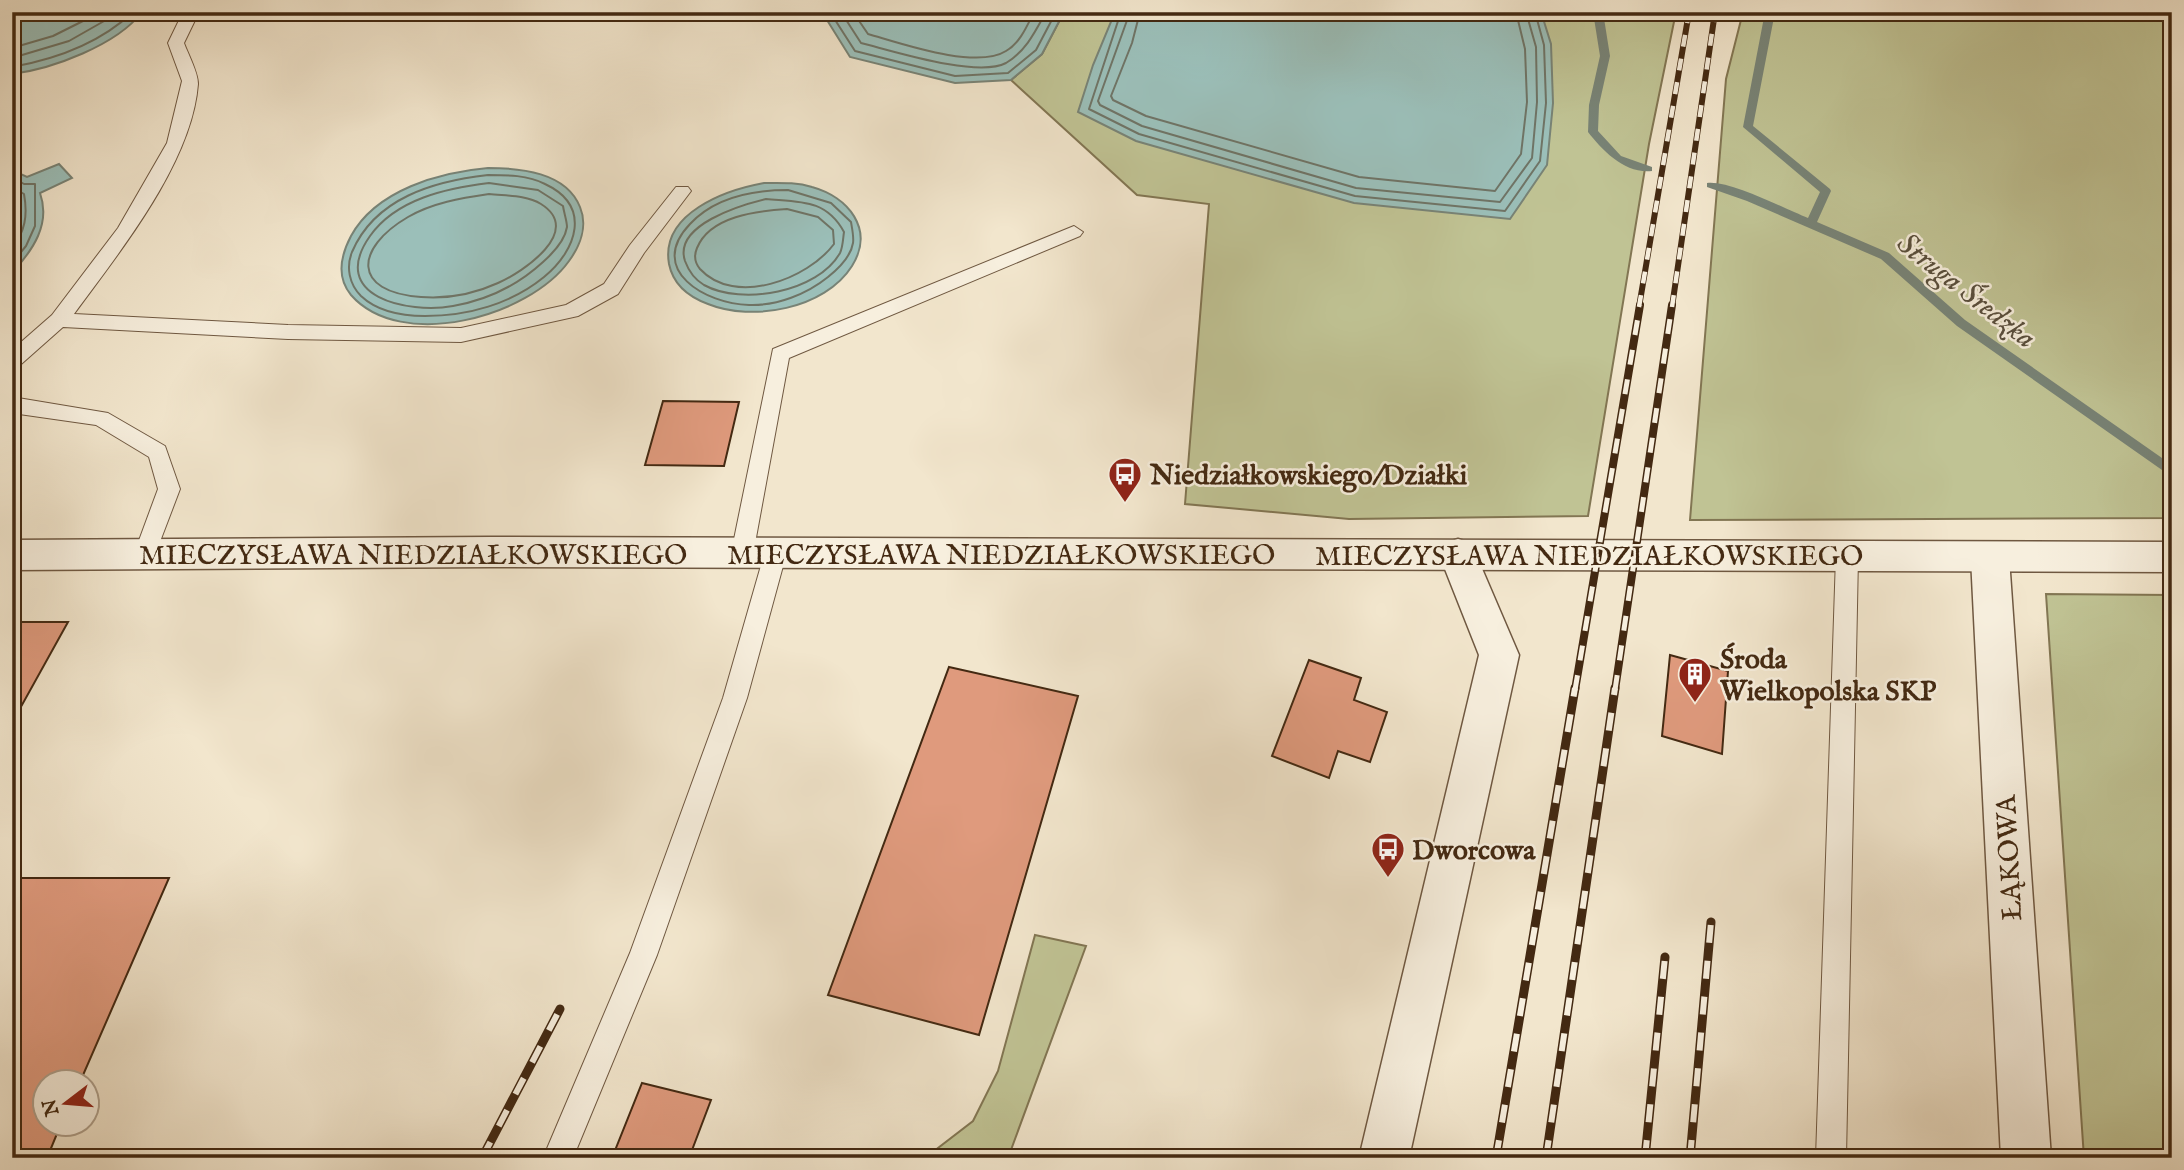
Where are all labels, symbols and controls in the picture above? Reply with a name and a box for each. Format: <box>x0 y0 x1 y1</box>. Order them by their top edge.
water label: Struga Średzka <box>1888 225 2044 358</box>
bus stop icon: Niedziałkowskiego/Działki <box>1106 455 1144 504</box>
place label: Niedziałkowskiego/Działki <box>1149 459 1468 494</box>
street label: MIECZYSŁAWA NIEDZIAŁKOWSKIEGO <box>139 539 687 574</box>
street label: MIECZYSŁAWA NIEDZIAŁKOWSKIEGO <box>727 539 1275 574</box>
street label: MIECZYSŁAWA NIEDZIAŁKOWSKIEGO <box>1315 540 1863 575</box>
place label: Środa Wielkopolska SKP <box>1719 642 1937 710</box>
building icon: Środa Wielkopolska SKP <box>1676 655 1714 704</box>
street label: ŁĄKOWA <box>1990 793 2031 922</box>
bus stop icon: Dworcowa <box>1369 830 1407 879</box>
place label: Dworcowa <box>1412 834 1536 869</box>
north arrow <box>32 1068 102 1138</box>
text: N <box>38 1095 66 1119</box>

